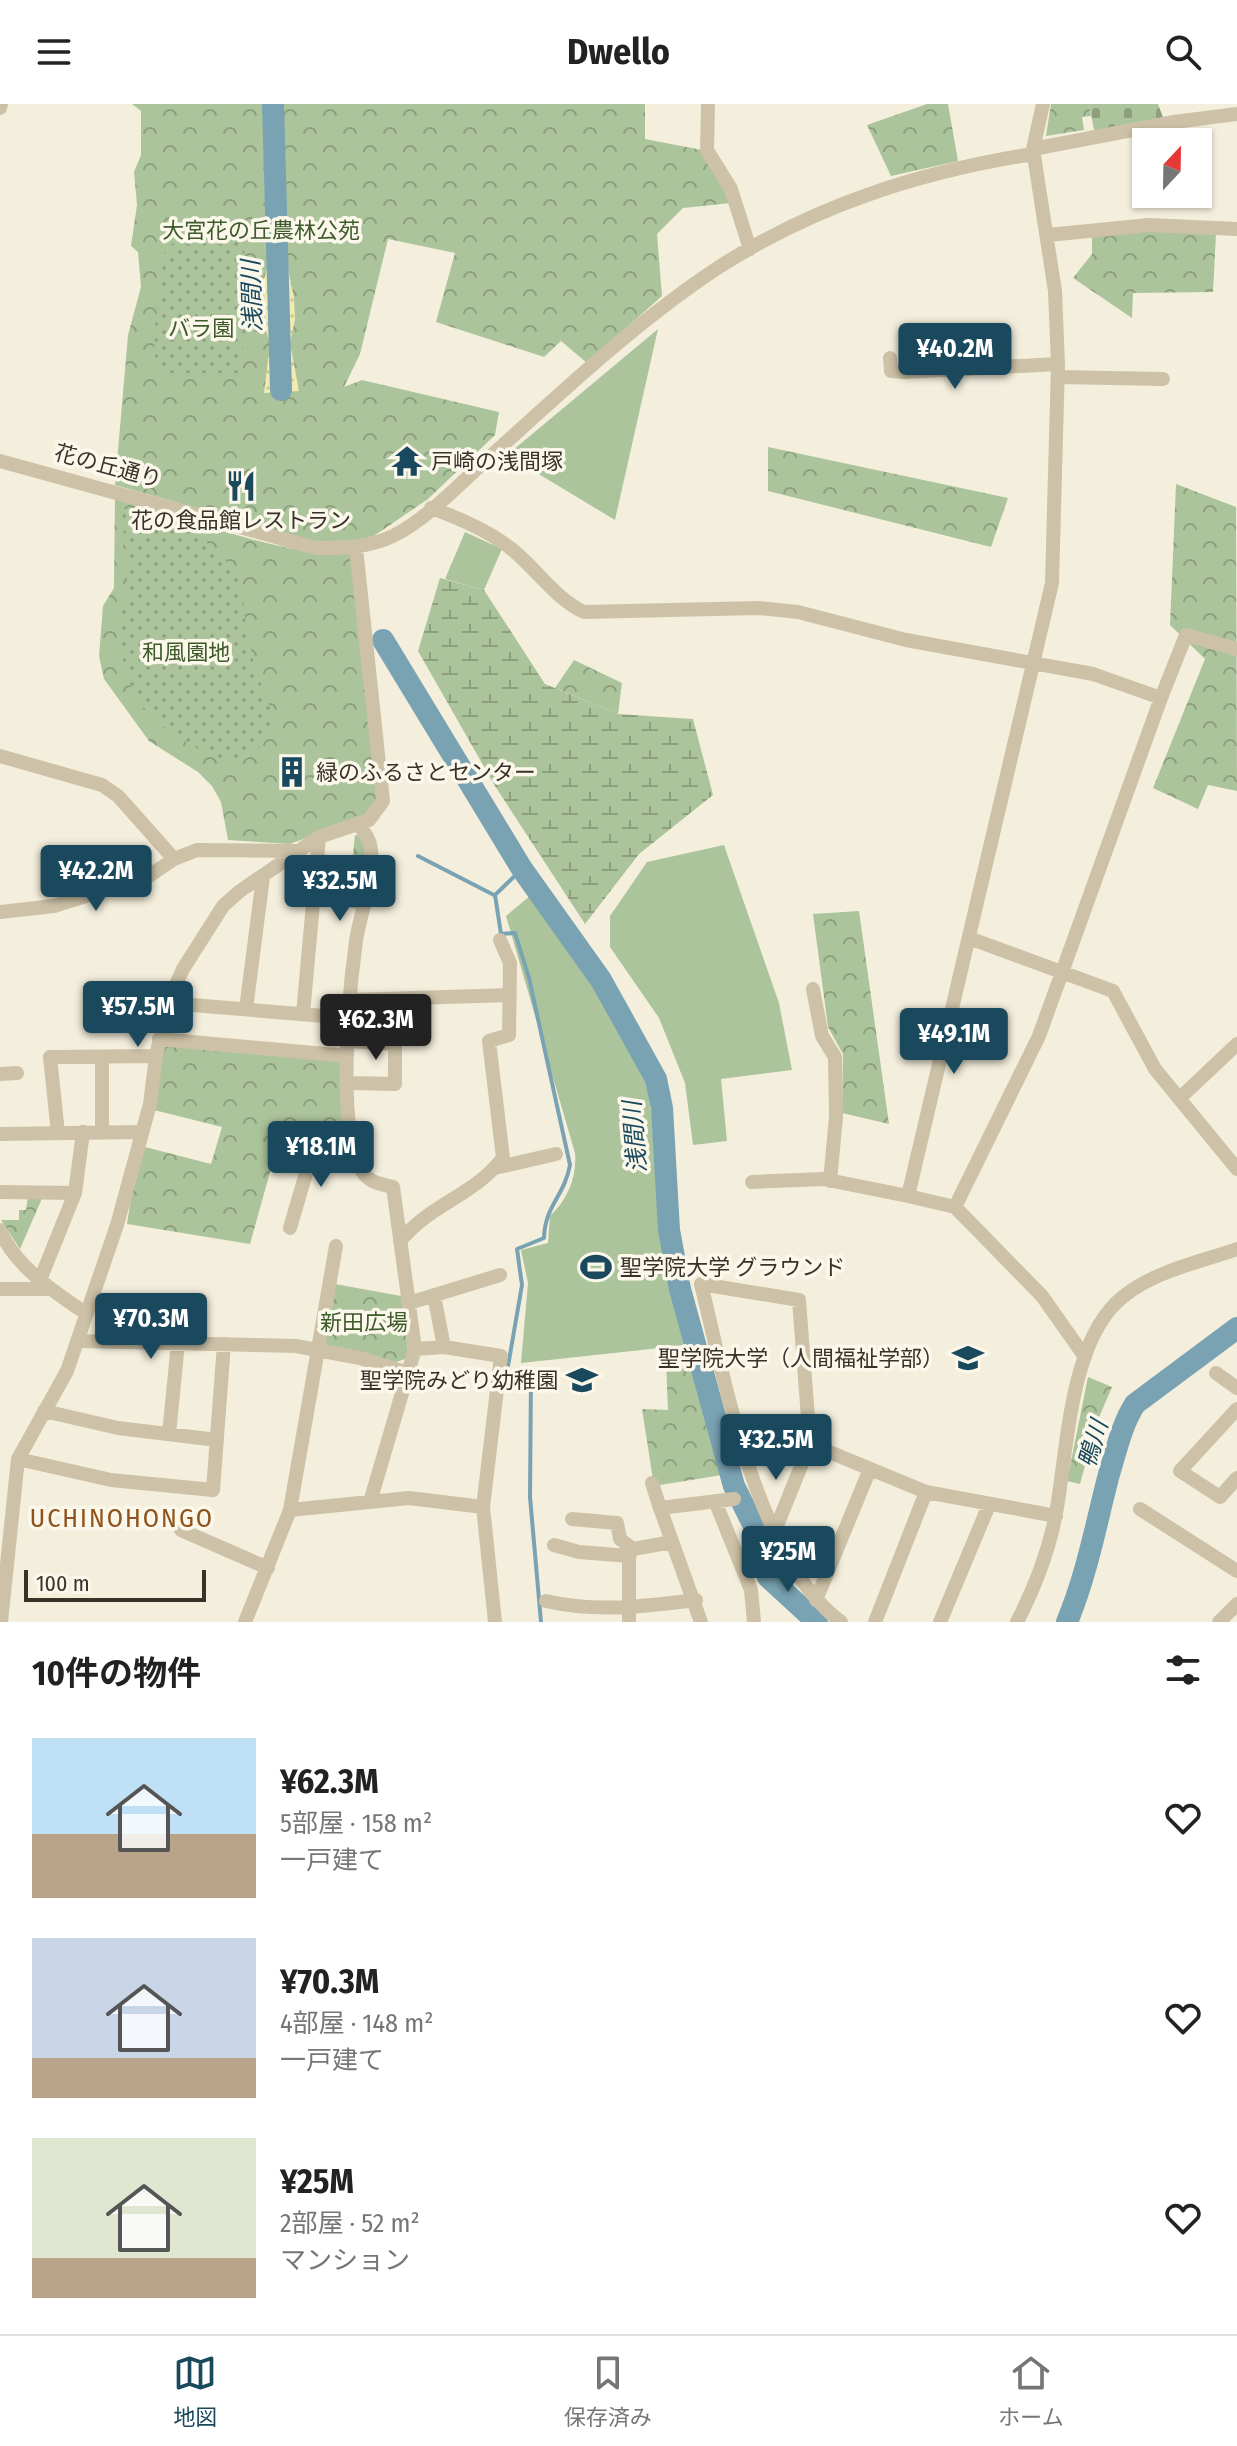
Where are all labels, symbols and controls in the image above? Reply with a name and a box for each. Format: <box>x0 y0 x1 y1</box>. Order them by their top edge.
icon: menu <box>32 30 76 74</box>
text: Dwello <box>567 30 670 74</box>
icon: search <box>1161 30 1205 74</box>
north arrow <box>1132 128 1212 208</box>
map controls <box>1132 128 1212 208</box>
park label: 大宮花の丘農林公苑 <box>162 217 360 244</box>
water label: 浅間川 <box>237 257 267 332</box>
park label: バラ園 <box>168 315 234 342</box>
pin: ¥40.2M <box>890 323 1020 391</box>
text: ¥40.2M <box>916 333 994 364</box>
street label: 花の丘通り <box>51 439 165 493</box>
temple icon: 戸崎の浅間塚 <box>390 444 424 478</box>
place label: 戸崎の浅間塚 <box>431 448 563 475</box>
restaurant icon: 花の食品館レストラン <box>224 469 258 503</box>
place label: 花の食品館レストラン <box>131 507 351 534</box>
park label: 和風園地 <box>142 639 230 666</box>
building icon: 緑のふるさとセンター <box>275 755 309 789</box>
place label: 緑のふるさとセンター <box>316 759 536 786</box>
pin: ¥42.2M <box>31 845 161 913</box>
text: ¥42.2M <box>59 855 133 886</box>
pin: ¥32.5M <box>275 855 405 923</box>
text: ¥32.5M <box>302 865 378 896</box>
pin: ¥57.5M <box>73 981 203 1049</box>
text: ¥57.5M <box>101 991 175 1022</box>
pin: ¥62.3M <box>311 994 441 1062</box>
text: ¥62.3M <box>338 1004 414 1035</box>
pin: ¥49.1M <box>889 1008 1019 1076</box>
text: ¥49.1M <box>918 1018 990 1049</box>
water label: 浅間川 <box>618 1097 652 1174</box>
pin: ¥18.1M <box>256 1121 386 1189</box>
text: ¥18.1M <box>286 1131 356 1162</box>
sports icon: 聖学院大学 グラウンド <box>579 1250 613 1284</box>
place label: 聖学院大学 グラウンド <box>620 1254 845 1281</box>
pin: ¥70.3M <box>86 1293 216 1361</box>
text: ¥70.3M <box>113 1303 189 1334</box>
park label: 新田広場 <box>320 1309 408 1336</box>
school or university icon: 聖学院大学（人間福祉学部） <box>951 1341 985 1375</box>
place label: 聖学院大学（人間福祉学部） <box>658 1345 944 1372</box>
school or university icon: 聖学院みどり幼稚園 <box>565 1363 599 1397</box>
place label: 聖学院みどり幼稚園 <box>360 1367 558 1394</box>
pin: ¥32.5M <box>711 1414 841 1482</box>
water label: 鴨川 <box>1073 1414 1114 1471</box>
text: ¥32.5M <box>738 1424 814 1455</box>
district label: UCHINOHONGO <box>30 1503 214 1534</box>
pin: ¥25M <box>741 1526 835 1594</box>
text: ¥25M <box>760 1536 816 1567</box>
scale bar <box>24 1566 206 1602</box>
text: 100 m <box>36 1570 90 1597</box>
icon: filters <box>1161 1648 1205 1692</box>
text: 10件の物件 <box>32 1653 201 1694</box>
text: ¥62.3M <box>280 1761 379 1802</box>
icon: home <box>96 1770 192 1866</box>
icon: heart <box>1161 1796 1205 1840</box>
text: 5部屋 · 158 m² <box>280 1808 432 1839</box>
text: 一戸建て <box>280 1845 384 1876</box>
text: ¥70.3M <box>280 1961 379 2002</box>
icon: home <box>96 1970 192 2066</box>
icon: heart <box>1161 1996 1205 2040</box>
text: 4部屋 · 148 m² <box>280 2008 433 2039</box>
text: 一戸建て <box>280 2045 384 2076</box>
text: ¥25M <box>280 2161 354 2202</box>
icon: home <box>96 2170 192 2266</box>
icon: heart <box>1161 2196 1205 2240</box>
text: 2部屋 · 52 m² <box>280 2208 420 2239</box>
text: マンション <box>280 2245 410 2276</box>
tab: 地図 <box>173 2351 217 2431</box>
tab: 保存済み <box>564 2351 652 2431</box>
tab: ホーム <box>998 2351 1064 2431</box>

